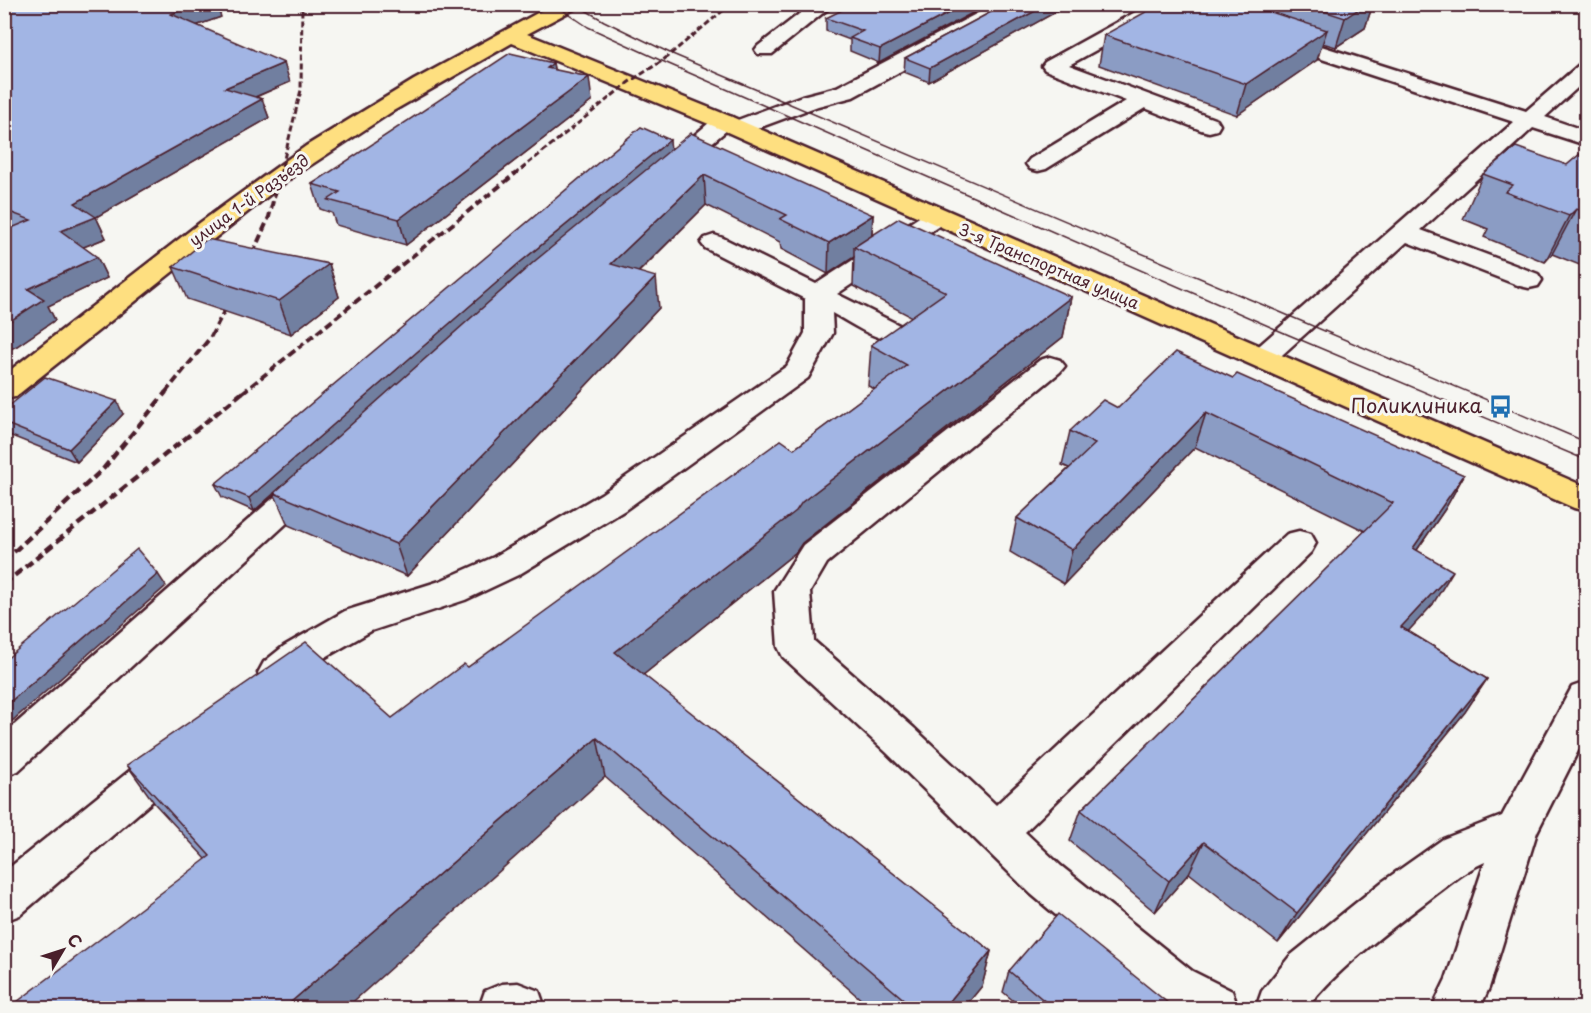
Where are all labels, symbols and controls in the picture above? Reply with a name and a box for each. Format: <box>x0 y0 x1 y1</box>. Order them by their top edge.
street label: улица 1-й Разъезд <box>183 147 313 251</box>
street label: 3-я Транспортная улица <box>955 216 1144 314</box>
place label: Поликлиника <box>1351 390 1482 420</box>
bus stop icon: Поликлиника <box>1487 393 1513 419</box>
north arrow <box>33 920 93 980</box>
text: С <box>62 928 89 952</box>

